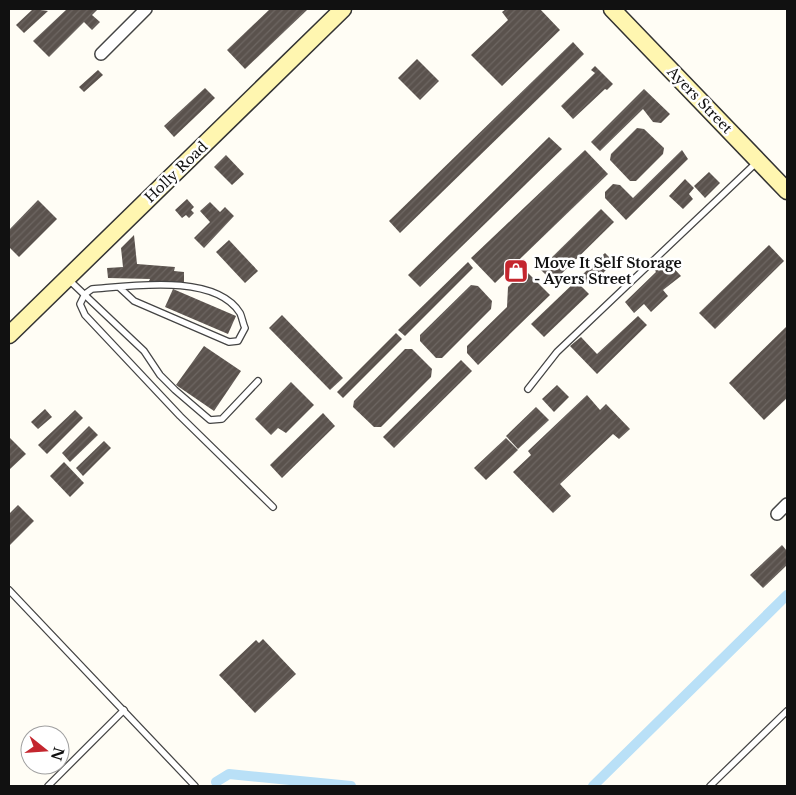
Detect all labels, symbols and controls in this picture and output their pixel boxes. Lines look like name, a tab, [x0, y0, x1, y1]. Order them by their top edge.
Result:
street label: Ayers Street	[663, 62, 737, 138]
street label: Holly Road	[141, 137, 212, 206]
place label: Move It Self Storage - Ayers Street	[534, 254, 682, 288]
shop icon: Move It Self Storage - Ayers Street	[503, 258, 529, 284]
north arrow	[20, 725, 70, 775]
text: N	[47, 745, 68, 763]

